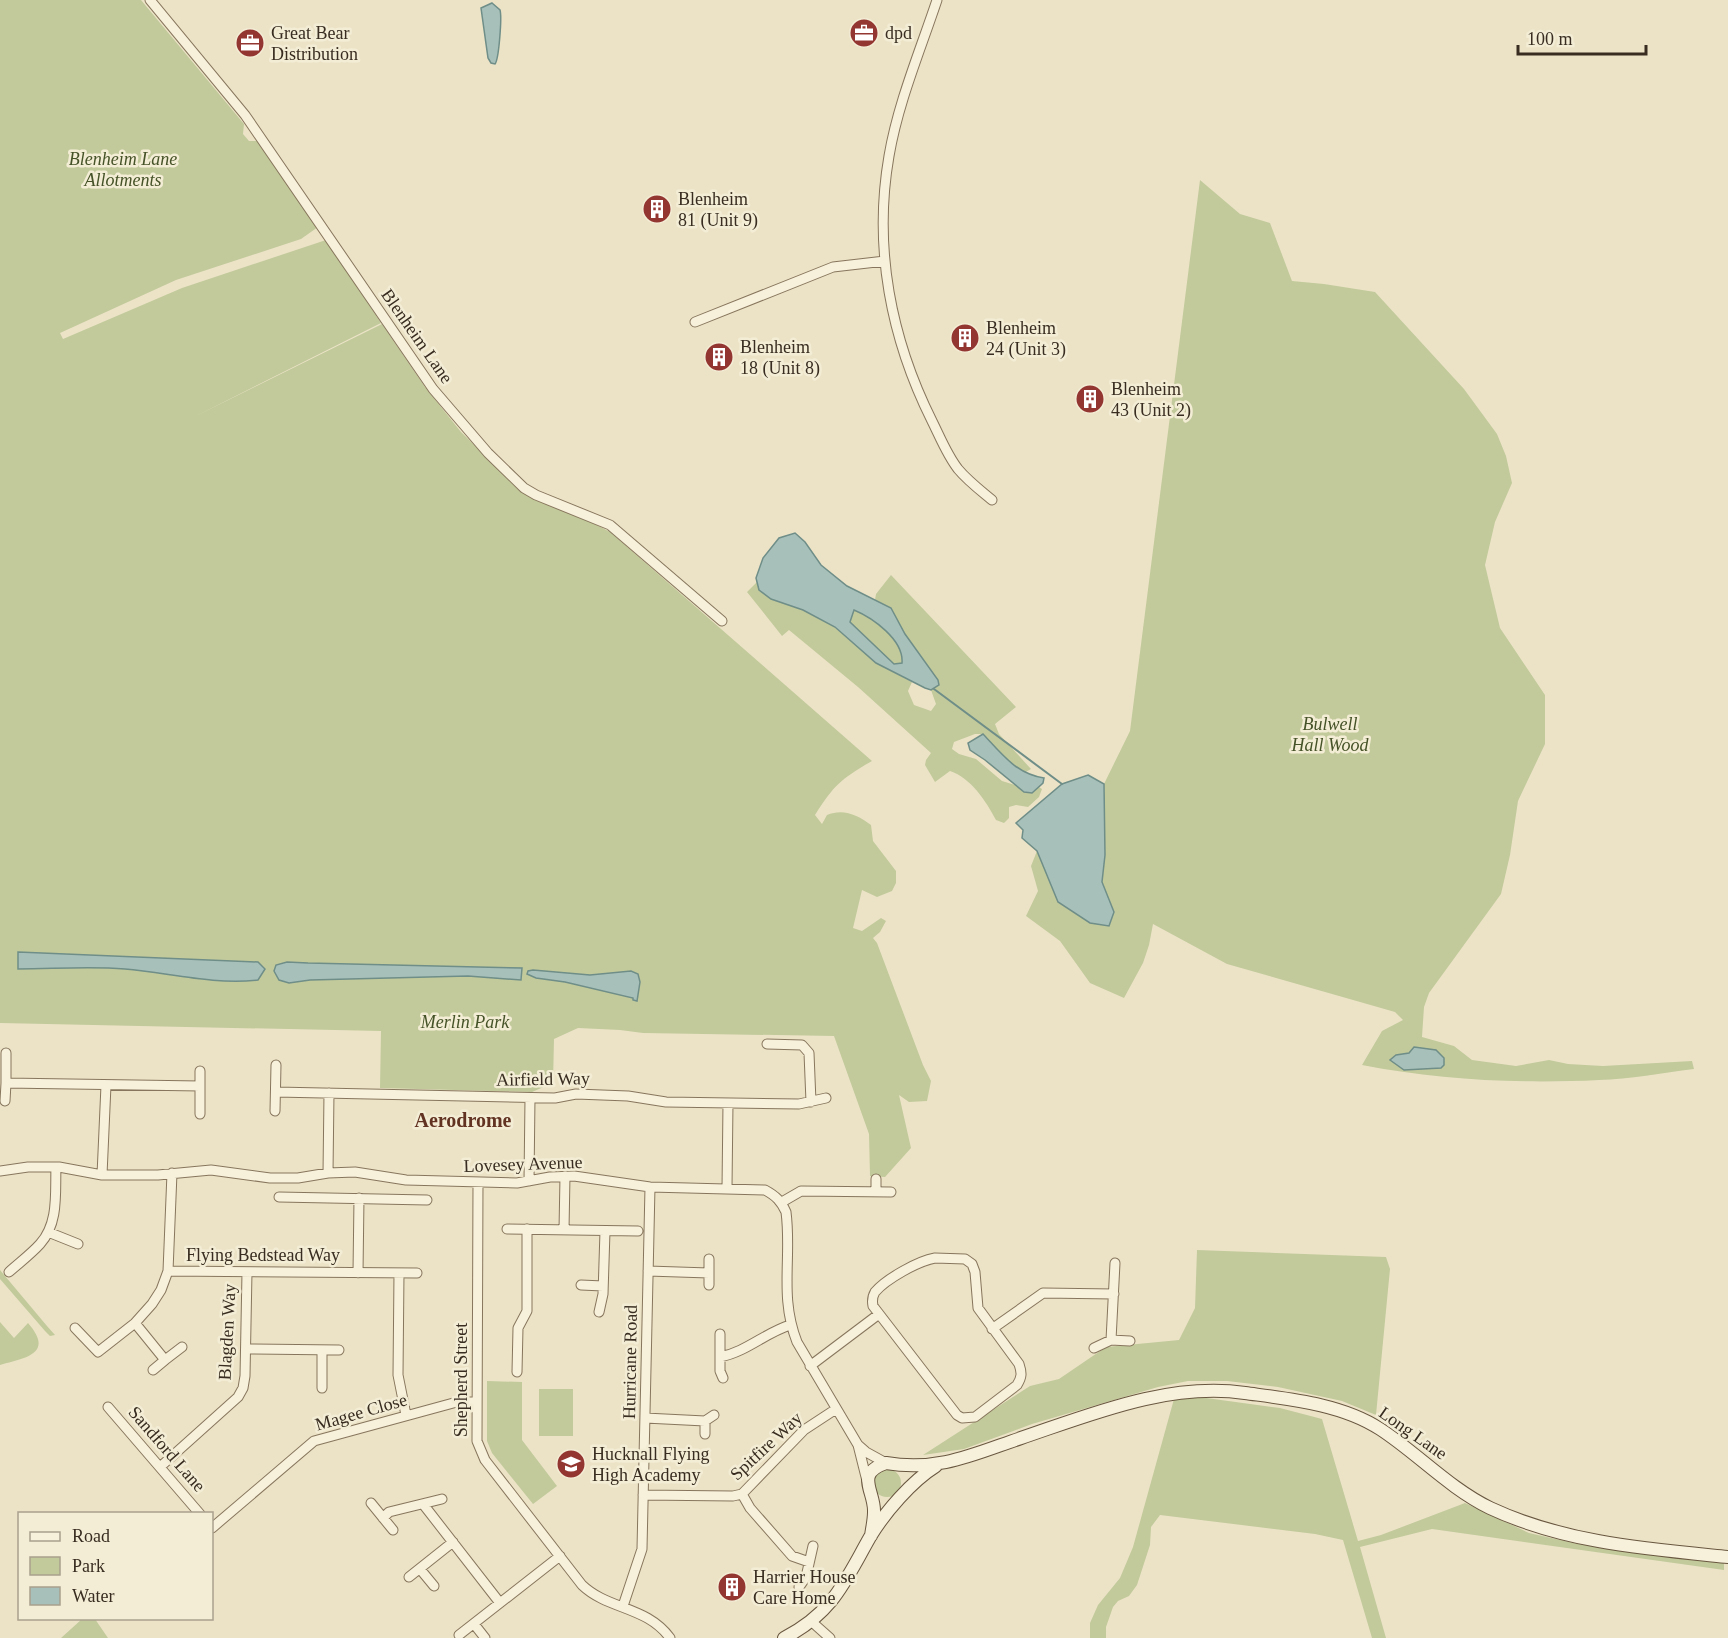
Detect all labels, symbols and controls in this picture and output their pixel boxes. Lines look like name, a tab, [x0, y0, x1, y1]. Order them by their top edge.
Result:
office icon: dpd	[848, 17, 880, 49]
scale bar	[1518, 18, 1646, 56]
place label: Great Bear Distribution	[271, 23, 358, 64]
place label: dpd	[885, 23, 912, 43]
office icon: Great Bear Distribution	[234, 27, 266, 59]
text: 100 m	[1527, 29, 1573, 49]
park label: Blenheim Lane Allotments	[69, 149, 177, 190]
place label: Blenheim 81 (Unit 9)	[678, 189, 758, 231]
building icon: Blenheim 81 (Unit 9)	[641, 193, 673, 225]
street label: Blenheim Lane	[377, 285, 457, 387]
place label: Blenheim 24 (Unit 3)	[986, 318, 1066, 360]
building icon: Blenheim 24 (Unit 3)	[949, 322, 981, 354]
place label: Blenheim 18 (Unit 8)	[740, 337, 820, 379]
building icon: Blenheim 18 (Unit 8)	[703, 341, 735, 373]
place label: Blenheim 43 (Unit 2)	[1111, 379, 1191, 421]
building icon: Blenheim 43 (Unit 2)	[1074, 383, 1106, 415]
park label: Bulwell Hall Wood	[1291, 714, 1369, 755]
park label: Merlin Park	[420, 1012, 510, 1032]
street label: Airfield Way	[496, 1068, 590, 1090]
district label: Aerodrome	[414, 1109, 512, 1131]
street label: Lovesey Avenue	[463, 1152, 583, 1176]
street label: Flying Bedstead Way	[186, 1245, 340, 1265]
street label: Blagden Way	[214, 1283, 240, 1381]
street label: Hurricane Road	[619, 1305, 641, 1419]
street label: Shepherd Street	[451, 1323, 471, 1437]
street label: Magee Close	[313, 1389, 409, 1435]
street label: Sandford Lane	[125, 1402, 209, 1496]
street label: Long Lane	[1375, 1402, 1451, 1464]
street label: Spitfire Way	[726, 1408, 806, 1484]
place label: Hucknall Flying High Academy	[592, 1444, 710, 1485]
school or university icon: Hucknall Flying High Academy	[555, 1448, 587, 1480]
legend	[18, 1512, 213, 1620]
text: Road	[72, 1526, 110, 1546]
text: Park	[72, 1556, 105, 1576]
place label: Harrier House Care Home	[753, 1567, 855, 1608]
building icon: Harrier House Care Home	[716, 1571, 748, 1603]
text: Water	[72, 1586, 115, 1606]

